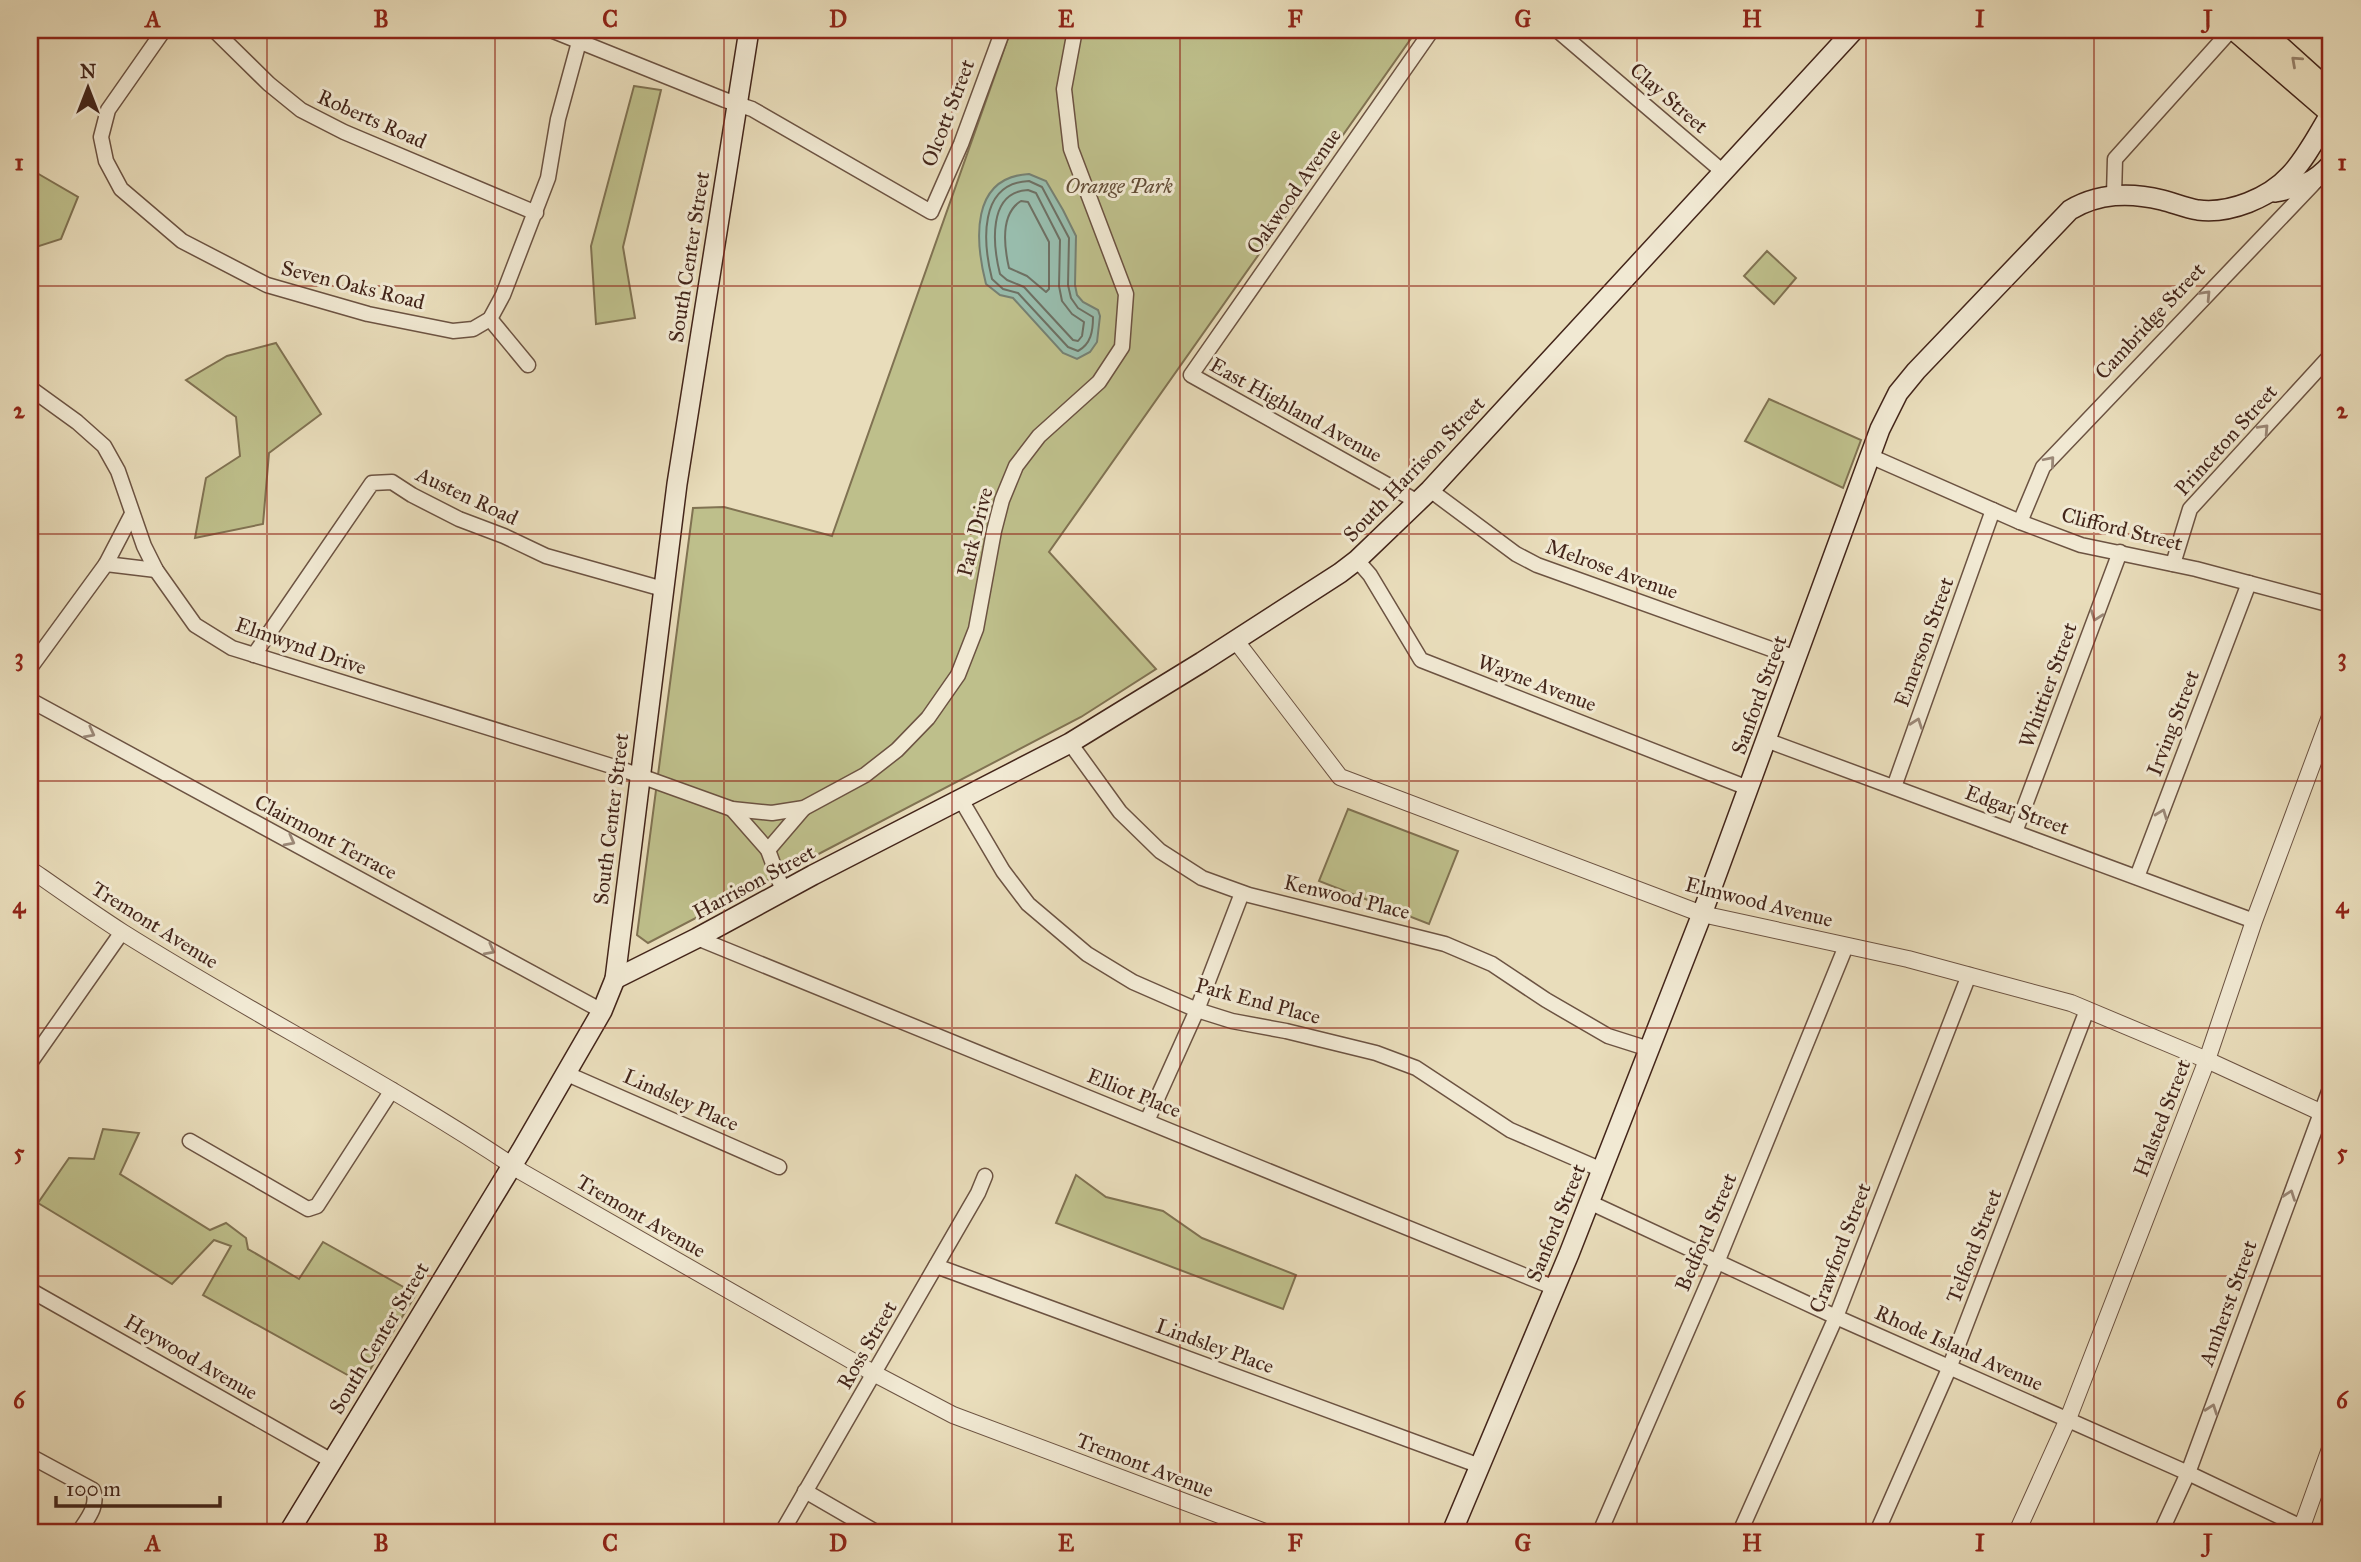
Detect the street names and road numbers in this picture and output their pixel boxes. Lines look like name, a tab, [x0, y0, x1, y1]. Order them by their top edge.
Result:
street label: Olcott Street	[916, 55, 981, 170]
street label: Clay Street	[1625, 57, 1714, 139]
street label: Roberts Road	[313, 83, 431, 155]
street label: Oakwood Avenue	[1241, 123, 1347, 259]
street label: South Center Street	[663, 169, 715, 344]
street label: Seven Oaks Road	[279, 255, 428, 315]
street label: Cambridge Street	[2089, 257, 2211, 385]
street label: East Highland Avenue	[1205, 352, 1387, 468]
street label: Princeton Street	[2169, 379, 2283, 501]
street label: South Harrison Street	[1338, 390, 1491, 547]
street label: Austen Road	[411, 461, 523, 531]
street label: Park Drive	[951, 484, 999, 579]
street label: Clifford Street	[2059, 501, 2186, 557]
street label: Melrose Avenue	[1543, 533, 1682, 605]
street label: Emerson Street	[1889, 573, 1960, 710]
street label: Elmwynd Drive	[232, 611, 370, 681]
street label: Whittier Street	[2013, 618, 2083, 751]
street label: Sanford Street	[1725, 631, 1793, 758]
street label: Wayne Avenue	[1474, 648, 1600, 718]
street label: Irving Street	[2141, 666, 2205, 779]
street label: South Center Street	[588, 731, 634, 906]
street label: Edgar Street	[1961, 779, 2073, 841]
street label: Clairmont Terrace	[250, 788, 402, 886]
street label: Harrison Street	[688, 839, 820, 925]
street label: Kenwood Place	[1281, 869, 1413, 925]
street label: Elmwood Avenue	[1682, 871, 1836, 933]
street label: Tremont Avenue	[87, 876, 224, 975]
street label: Park End Place	[1193, 972, 1323, 1030]
street label: Halsted Street	[2128, 1055, 2197, 1180]
street label: Elliot Place	[1083, 1062, 1185, 1124]
street label: Lindsley Place	[619, 1063, 743, 1137]
street label: Sanford Street	[1521, 1160, 1592, 1286]
street label: Tremont Avenue	[572, 1169, 710, 1264]
street label: Bedford Street	[1669, 1169, 1743, 1295]
street label: Crawford Street	[1803, 1179, 1877, 1317]
street label: Telford Street	[1940, 1185, 2008, 1307]
street label: Amherst Street	[2193, 1236, 2263, 1370]
street label: South Center Street	[323, 1257, 435, 1419]
street label: Ross Street	[831, 1296, 903, 1394]
street label: Rhode Island Avenue	[1871, 1299, 2047, 1397]
street label: Heywood Avenue	[120, 1308, 263, 1406]
street label: Lindsley Place	[1152, 1313, 1278, 1379]
street label: Tremont Avenue	[1073, 1427, 1218, 1503]

